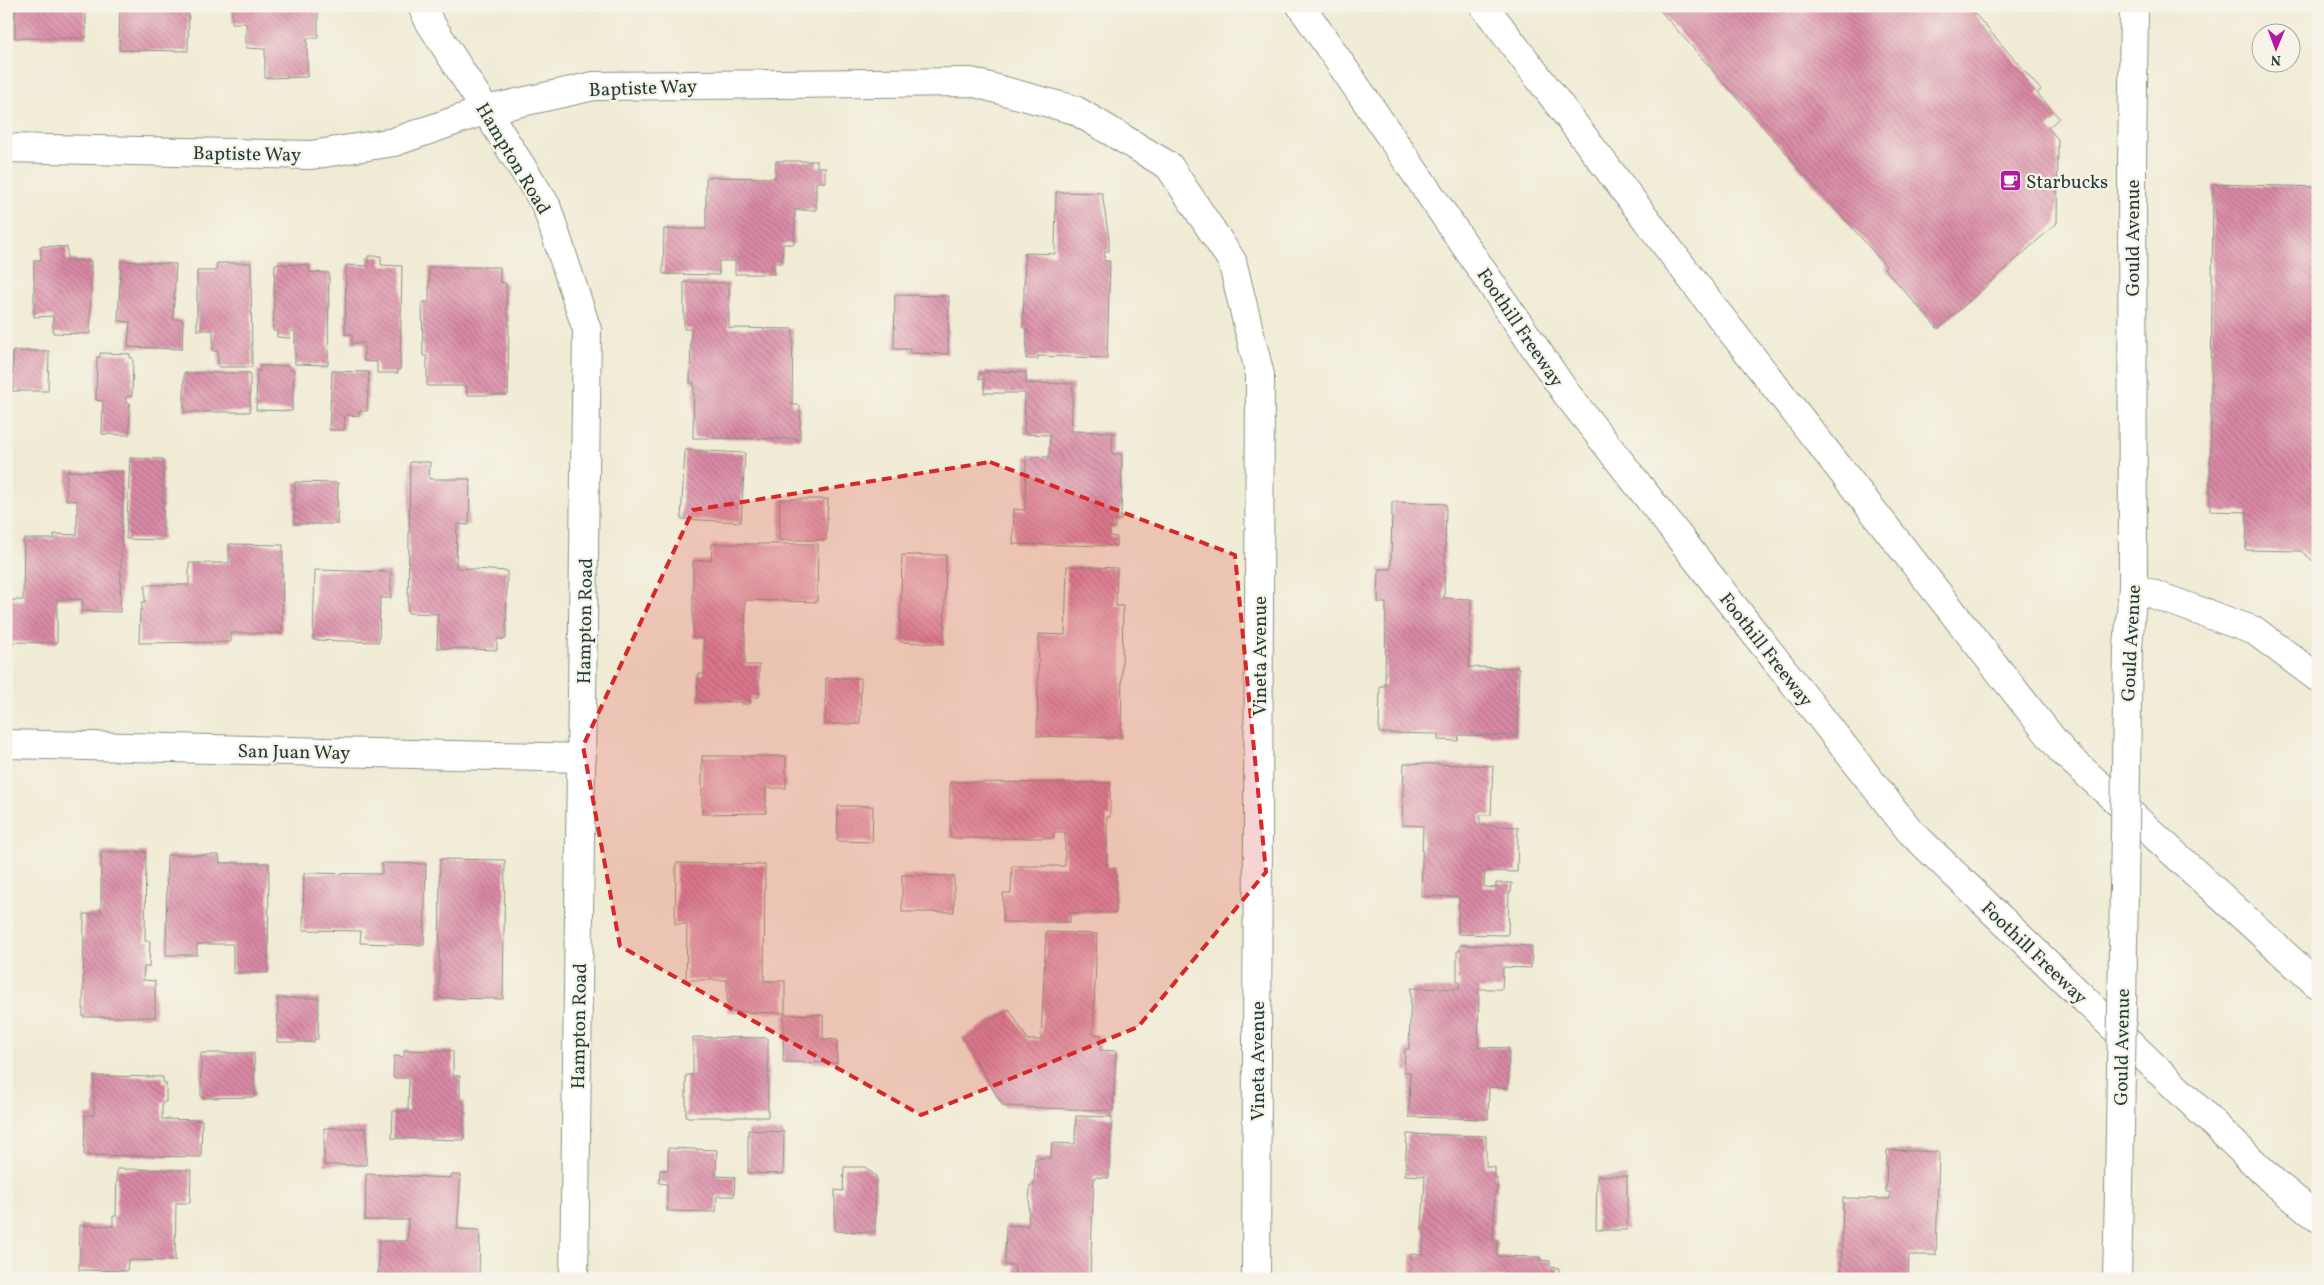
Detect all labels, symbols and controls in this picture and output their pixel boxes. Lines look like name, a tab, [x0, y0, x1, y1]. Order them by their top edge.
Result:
north arrow	[2252, 22, 2302, 72]
text: N	[2271, 50, 2281, 69]
street label: Baptiste Way	[588, 74, 698, 104]
street label: Hampton Road	[469, 98, 556, 220]
street label: Baptiste Way	[193, 141, 301, 169]
cafe icon: Starbucks	[1998, 169, 2022, 193]
place label: Starbucks	[2026, 170, 2108, 196]
street label: Gould Avenue	[2121, 179, 2147, 297]
street label: Foothill Freeway	[1470, 263, 1569, 393]
street label: Hampton Road	[572, 558, 600, 684]
street label: Gould Avenue	[2116, 584, 2148, 702]
street label: Foothill Freeway	[1713, 588, 1818, 713]
street label: Vineta Avenue	[1248, 596, 1274, 716]
street label: San Juan Way	[237, 739, 351, 767]
street label: Foothill Freeway	[1975, 896, 2092, 1011]
street label: Hampton Road	[566, 963, 594, 1089]
street label: Gould Avenue	[2109, 988, 2137, 1106]
street label: Vineta Avenue	[1246, 1001, 1272, 1121]

